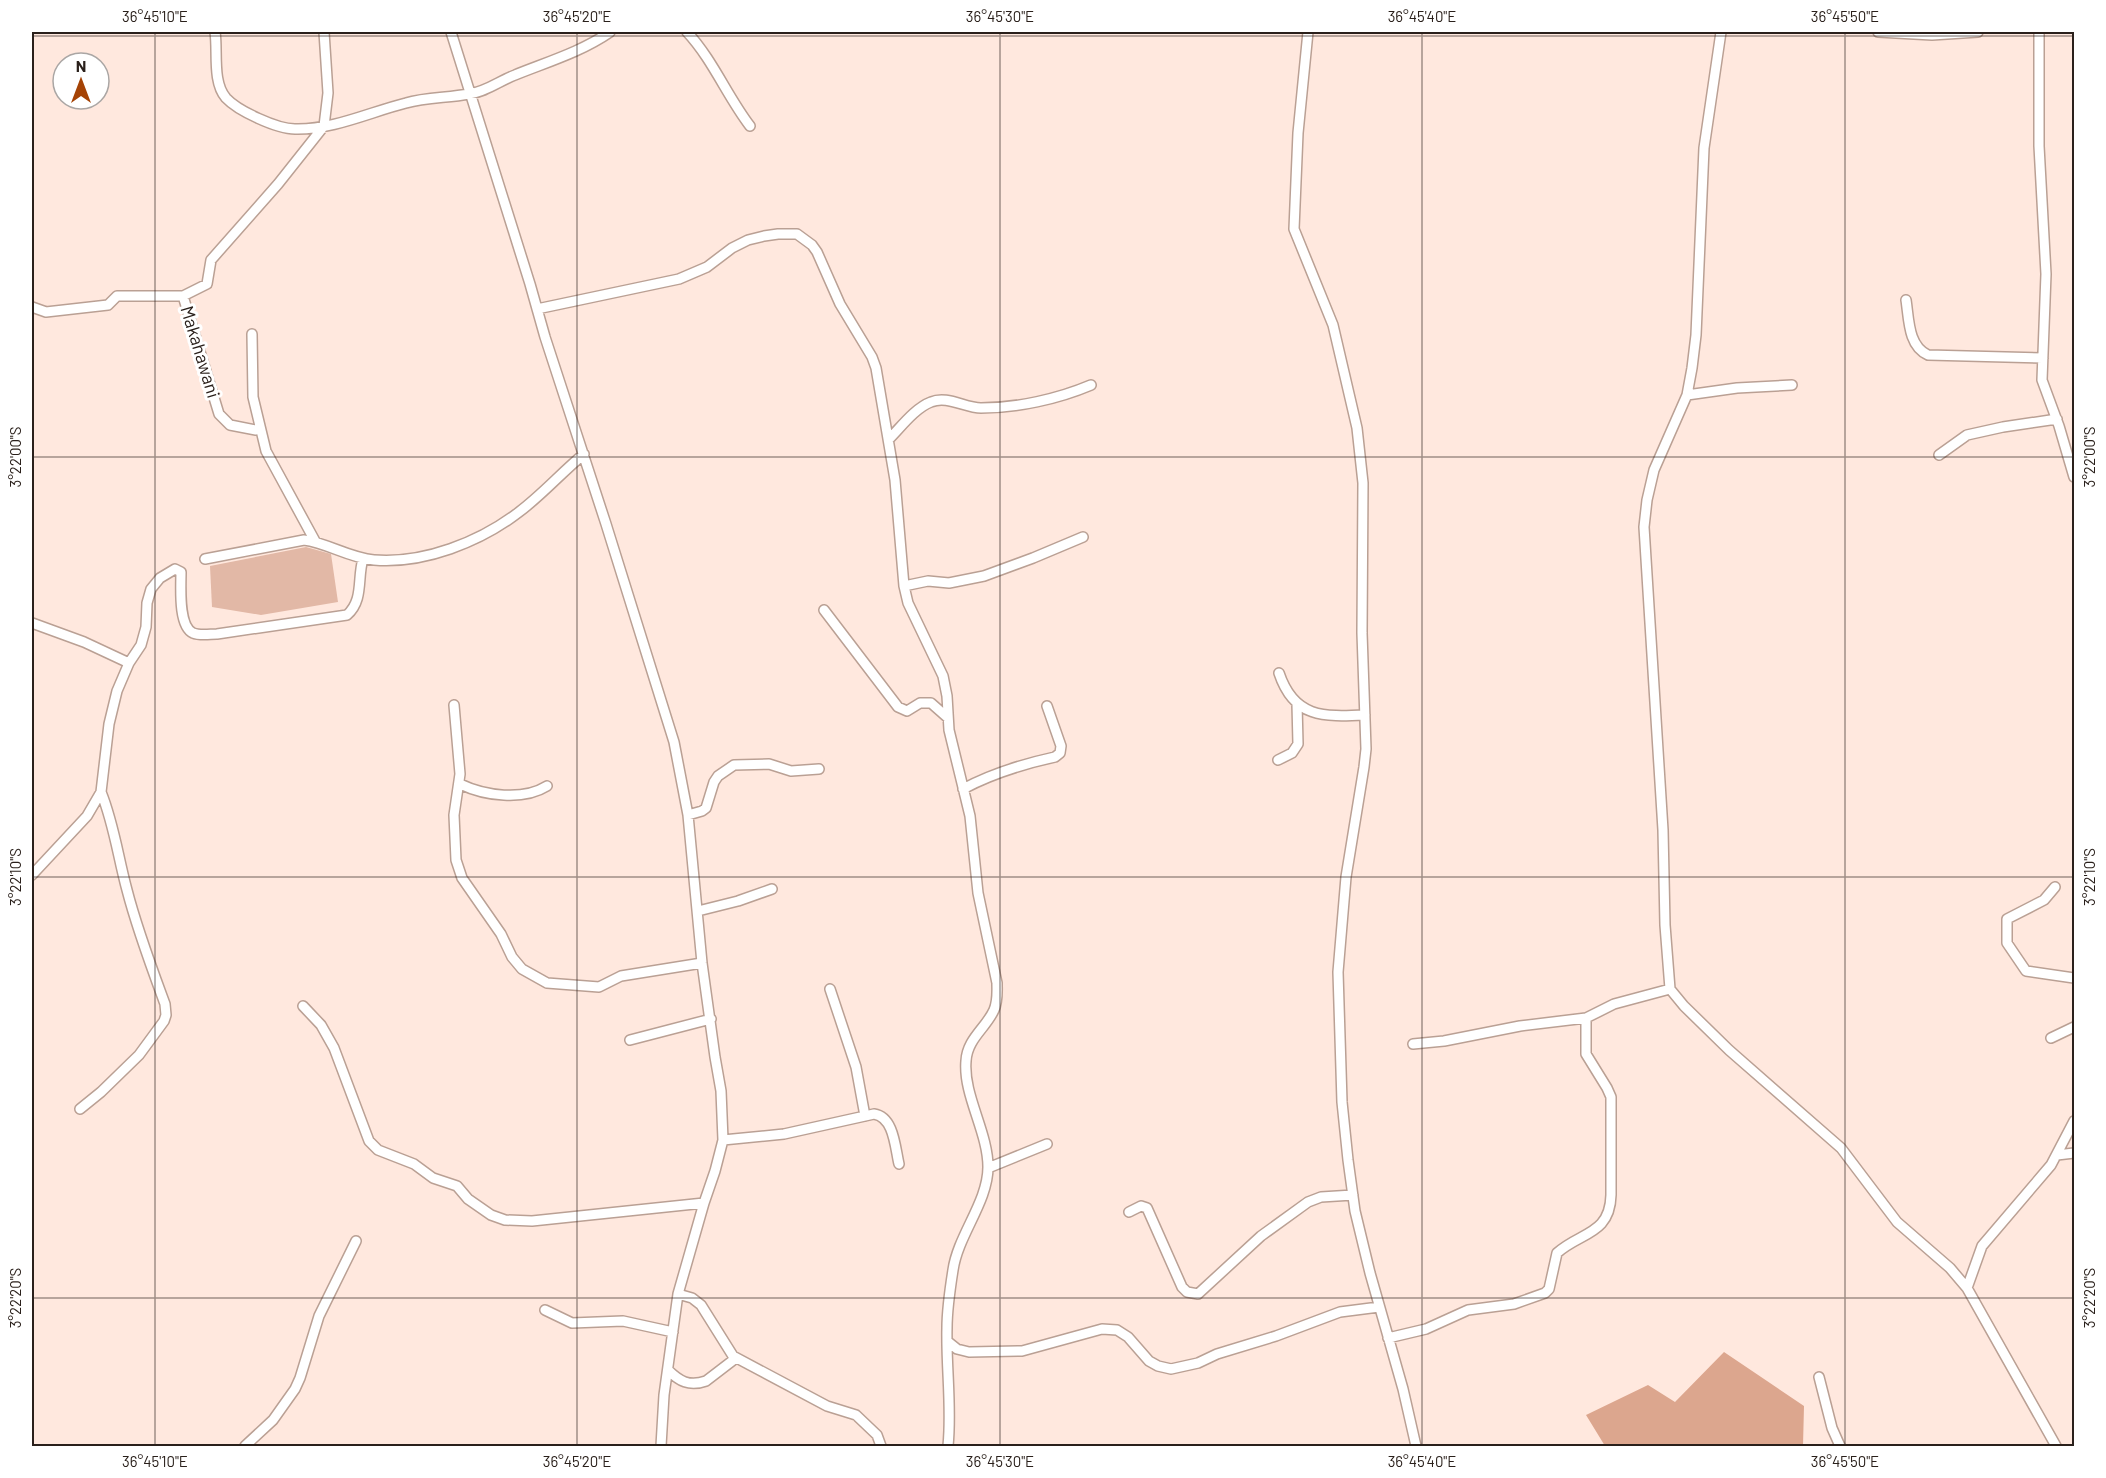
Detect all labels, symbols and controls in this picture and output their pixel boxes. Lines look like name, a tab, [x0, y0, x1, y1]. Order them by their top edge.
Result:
text: 36°45'10"E	[122, 7, 188, 25]
text: 36°45'20"E	[543, 7, 611, 25]
text: 36°45'30"E	[966, 7, 1034, 25]
text: 36°45'40"E	[1388, 7, 1456, 25]
text: 36°45'50"E	[1811, 7, 1879, 25]
north arrow	[51, 51, 111, 111]
text: N	[76, 56, 86, 75]
street label: Makahawani	[177, 303, 225, 400]
text: 3°22'00"S	[6, 426, 24, 488]
text: 3°22'00"S	[2080, 426, 2098, 488]
text: 3°22'10"S	[6, 848, 24, 906]
text: 3°22'10"S	[2080, 848, 2098, 906]
text: 3°22'20"S	[6, 1268, 24, 1328]
text: 3°22'20"S	[2080, 1268, 2098, 1328]
text: 36°45'10"E	[122, 1452, 188, 1470]
text: 36°45'20"E	[543, 1452, 611, 1470]
text: 36°45'30"E	[966, 1452, 1034, 1470]
text: 36°45'40"E	[1388, 1452, 1456, 1470]
text: 36°45'50"E	[1811, 1452, 1879, 1470]

